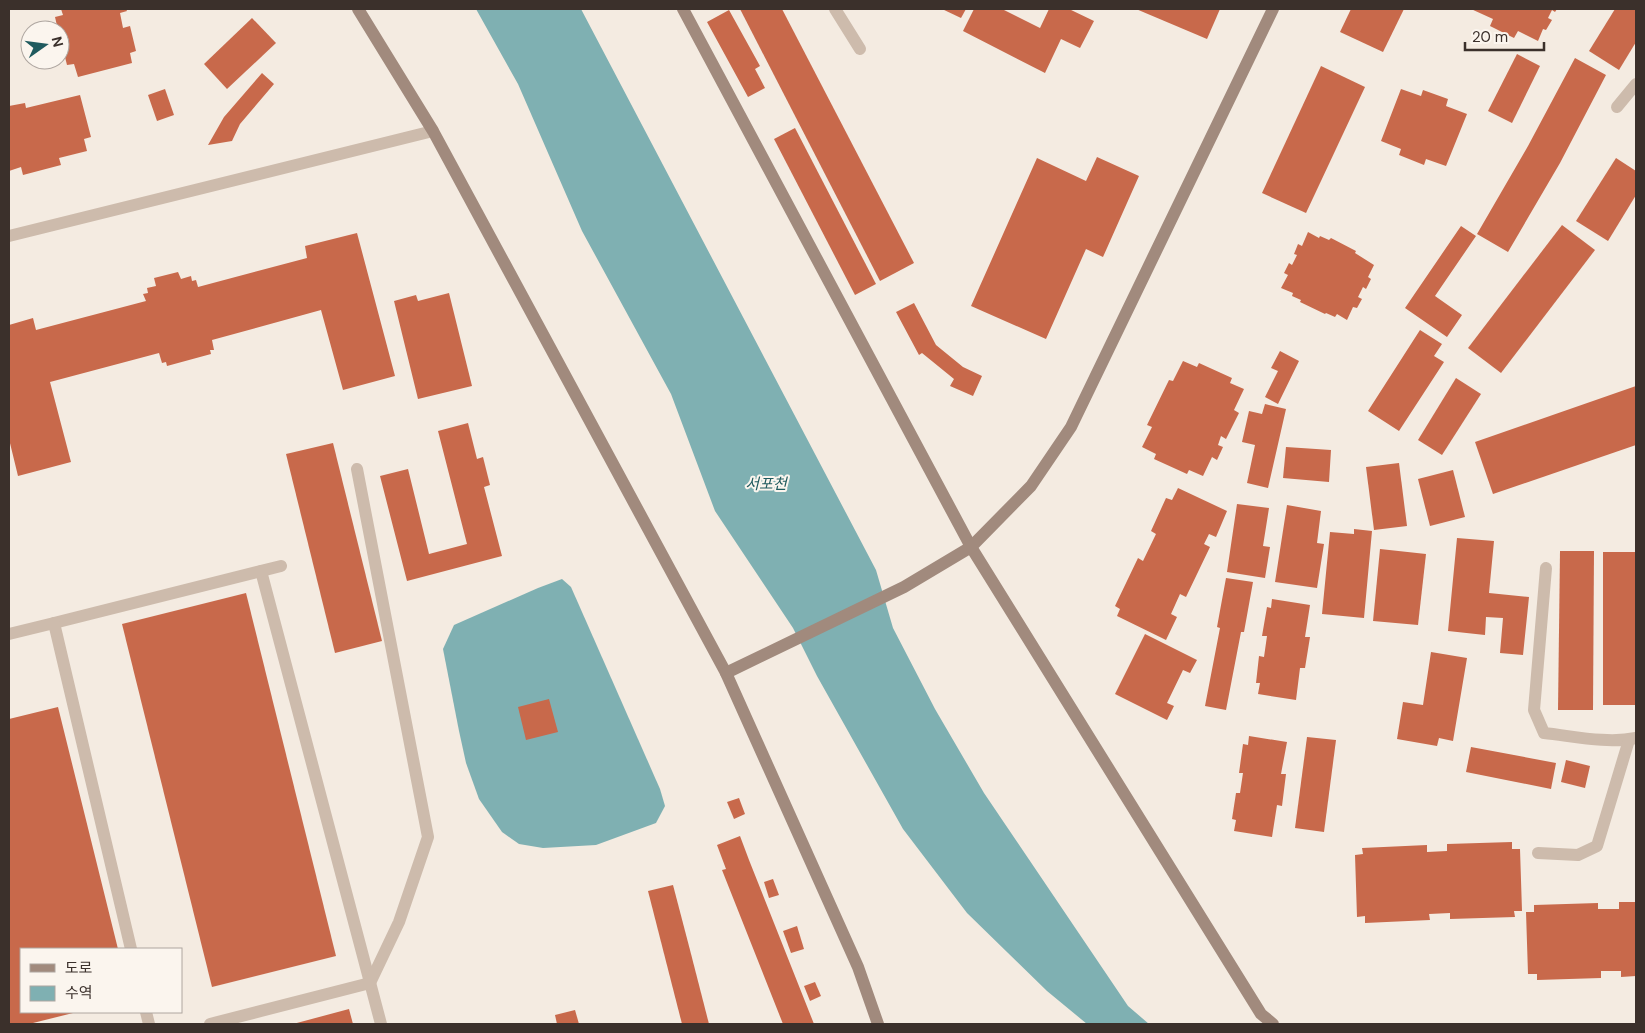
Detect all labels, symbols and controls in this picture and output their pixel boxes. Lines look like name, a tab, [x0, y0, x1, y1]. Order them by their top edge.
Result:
north arrow	[20, 20, 70, 70]
scale bar	[1465, 20, 1544, 52]
text: 20 m	[1472, 27, 1508, 47]
text: N	[48, 35, 68, 49]
water label: 서포천	[745, 474, 789, 494]
legend	[20, 948, 182, 1013]
text: 도로	[65, 958, 93, 978]
text: 수역	[65, 983, 93, 1003]

